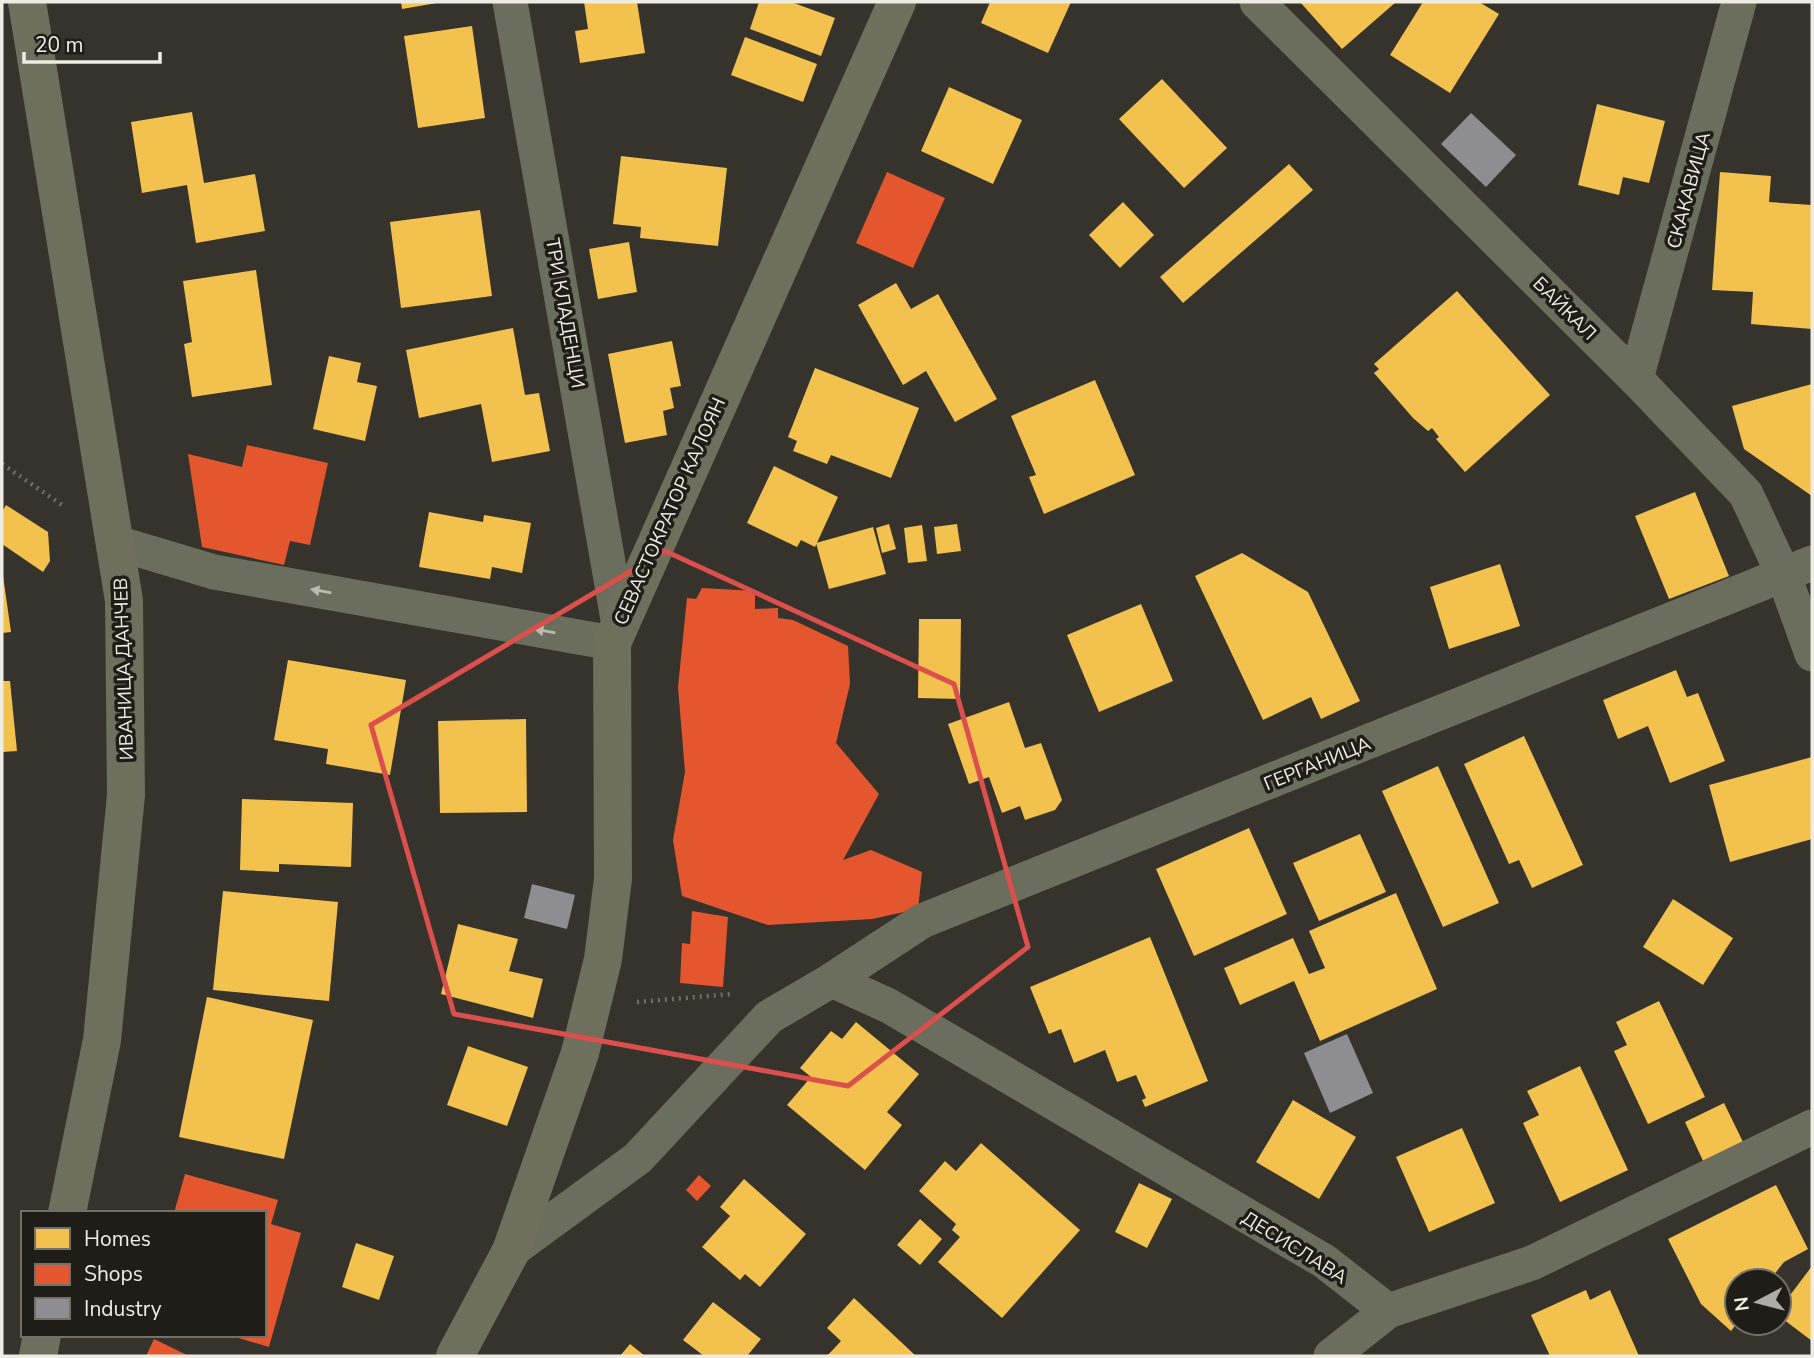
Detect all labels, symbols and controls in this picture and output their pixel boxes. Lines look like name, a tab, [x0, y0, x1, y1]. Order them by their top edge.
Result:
scale bar	[24, 21, 161, 65]
text: 20 m	[35, 31, 84, 59]
street label: СКАКАВИЦА	[1661, 129, 1717, 252]
street label: ТРИ КЛАДЕНЦИ	[539, 236, 591, 390]
street label: БАЙКАЛ	[1527, 271, 1602, 346]
street label: СЕВАСТОКРАТОР КАЛОЯН	[608, 394, 732, 629]
street label: ИВАНИЦА ДАНЧЕВ	[108, 577, 140, 761]
one-way arrow	[310, 585, 332, 596]
one-way arrow	[534, 625, 556, 636]
street label: ГЕРГАНИЦА	[1260, 731, 1375, 797]
street label: ДЕСИСЛАВА	[1237, 1205, 1352, 1291]
legend	[21, 1211, 266, 1337]
text: Homes	[84, 1225, 151, 1253]
text: Shops	[84, 1260, 143, 1288]
north arrow	[1723, 1267, 1793, 1337]
text: Industry	[84, 1295, 162, 1323]
text: N	[1728, 1295, 1756, 1313]

